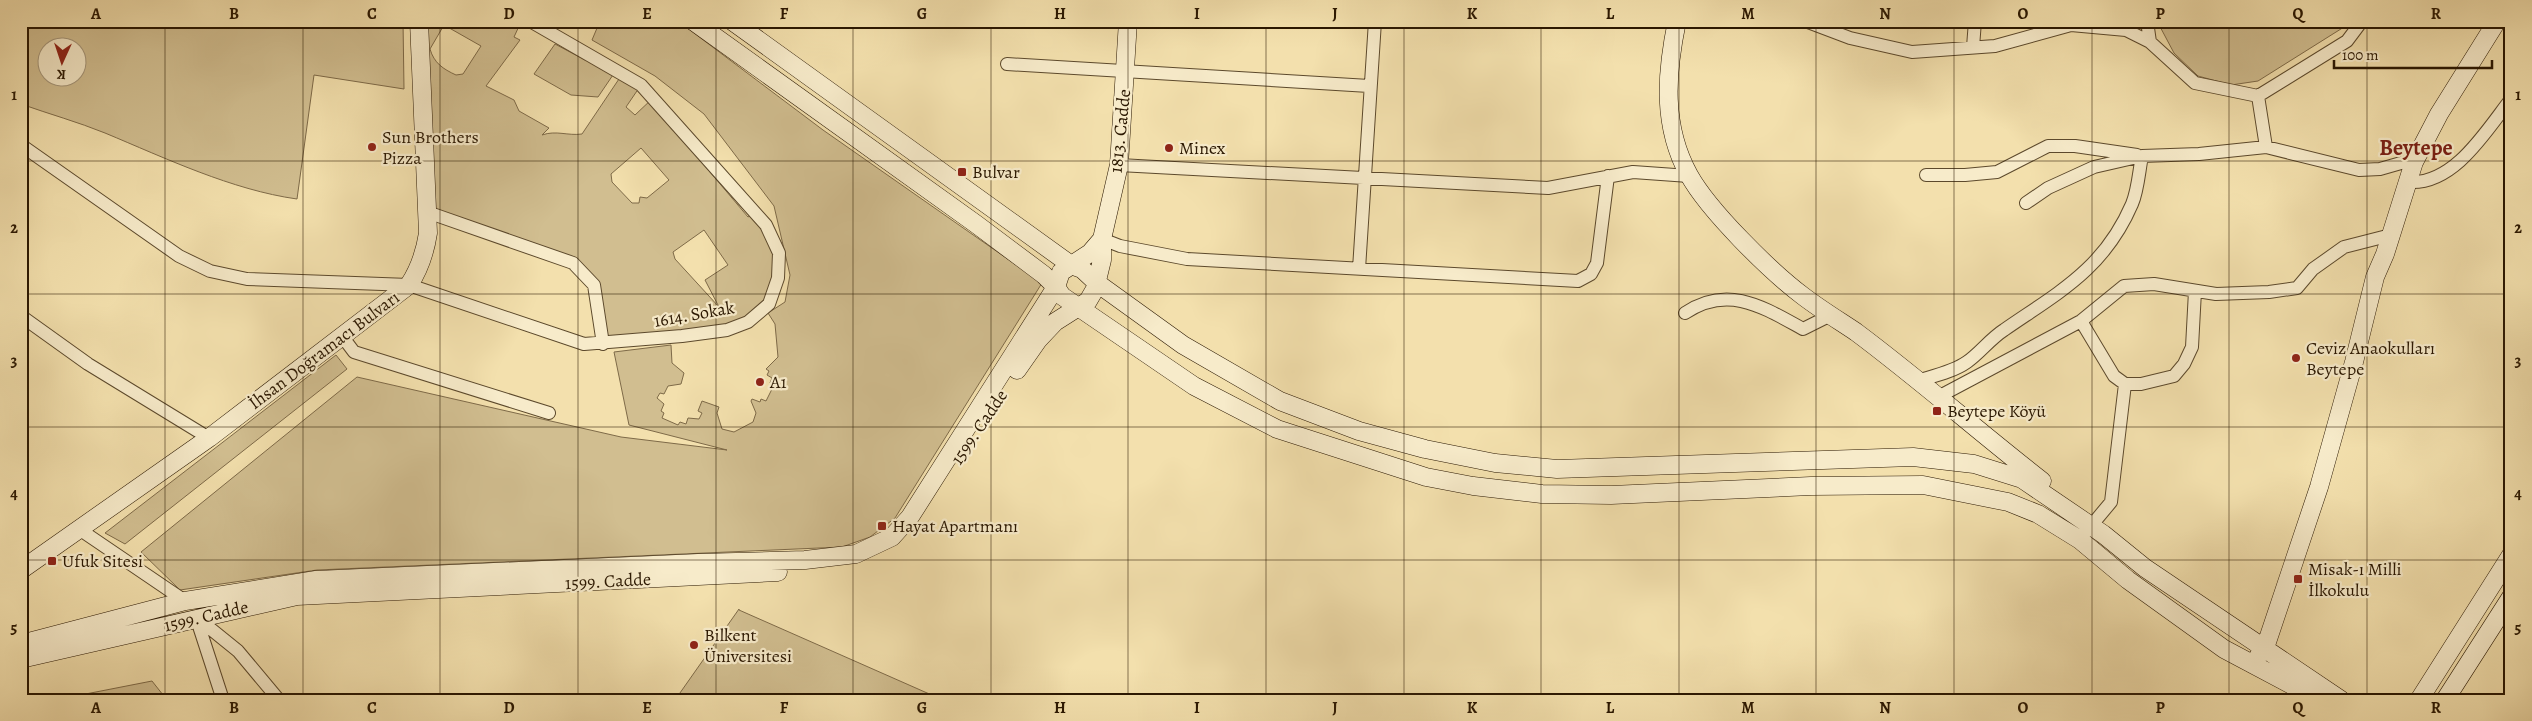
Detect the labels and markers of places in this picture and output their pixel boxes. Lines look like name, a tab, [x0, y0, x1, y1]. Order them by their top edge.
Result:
place label: Sun Brothers Pizza	[382, 125, 479, 170]
place label: Minex	[1179, 136, 1226, 160]
marker: Sun Brothers Pizza	[366, 141, 378, 153]
marker: Minex	[1163, 142, 1175, 154]
place label: Bulvar	[972, 160, 1020, 184]
marker: Bulvar	[956, 166, 968, 178]
place label: Ceviz Anaokulları Beytepe	[2306, 336, 2435, 381]
marker: Ceviz Anaokulları Beytepe	[2290, 352, 2302, 364]
place label: A1	[769, 370, 787, 394]
marker: A1	[754, 376, 766, 388]
place label: Beytepe Köyü	[1947, 399, 2046, 423]
marker: Beytepe Köyü	[1931, 405, 1943, 417]
place label: Hayat Apartmanı	[892, 514, 1018, 538]
marker: Hayat Apartmanı	[876, 520, 888, 532]
place label: Ufuk Sitesi	[62, 549, 143, 573]
marker: Ufuk Sitesi	[46, 555, 58, 567]
place label: Misak-ı Milli İlkokulu	[2308, 557, 2402, 602]
marker: Misak-ı Milli İlkokulu	[2292, 573, 2304, 585]
place label: Bilkent Üniversitesi	[704, 623, 792, 668]
marker: Bilkent Üniversitesi	[688, 639, 700, 651]

